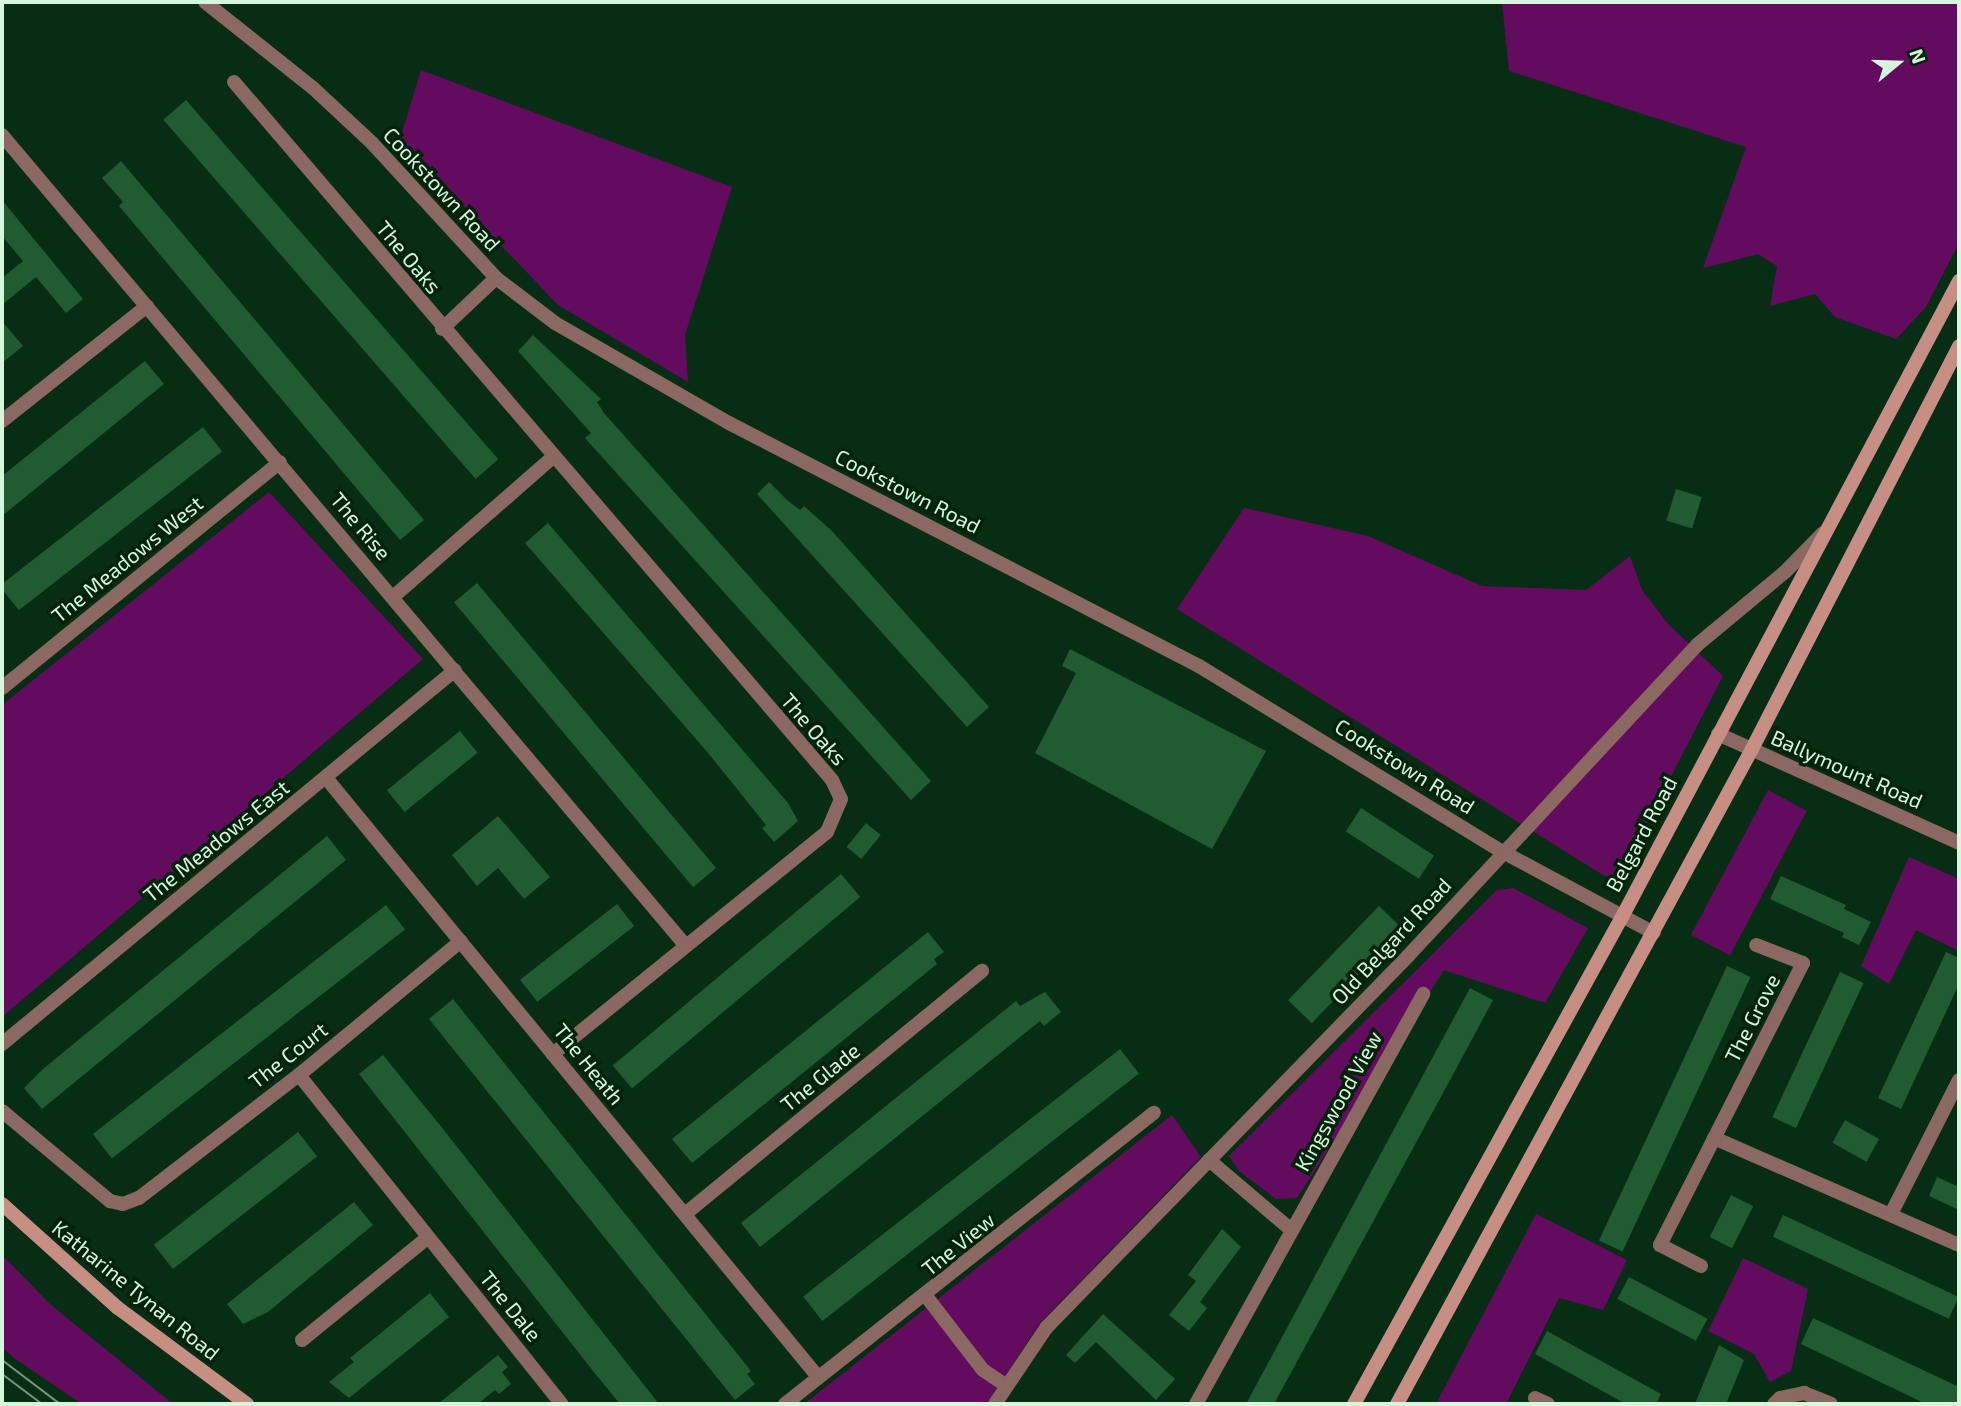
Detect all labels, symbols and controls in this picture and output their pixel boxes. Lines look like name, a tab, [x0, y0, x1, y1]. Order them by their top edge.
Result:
north arrow	[1863, 28, 1933, 98]
text: N	[1905, 46, 1931, 66]
street label: Cookstown Road	[378, 122, 506, 256]
street label: The Oaks	[371, 215, 447, 299]
street label: Cookstown Road	[831, 444, 985, 538]
street label: The Rise	[325, 487, 397, 565]
street label: The Meadows West	[46, 490, 208, 628]
street label: The Oaks	[776, 688, 852, 770]
street label: Cookstown Road	[1331, 713, 1479, 819]
street label: Ballymount Road	[1767, 724, 1927, 814]
street label: Belgard Road	[1600, 772, 1682, 896]
street label: The Meadows East	[138, 775, 294, 907]
street label: Old Belgard Road	[1326, 872, 1456, 1010]
street label: The Grove	[1719, 970, 1785, 1066]
street label: The Court	[244, 1017, 332, 1093]
street label: The Heath	[549, 1018, 629, 1110]
street label: Kingswood View	[1289, 1026, 1387, 1176]
street label: The Glade	[775, 1037, 865, 1117]
street label: The View	[916, 1207, 1000, 1281]
street label: Katharine Tynan Road	[47, 1215, 225, 1365]
street label: The Dale	[475, 1266, 547, 1346]

